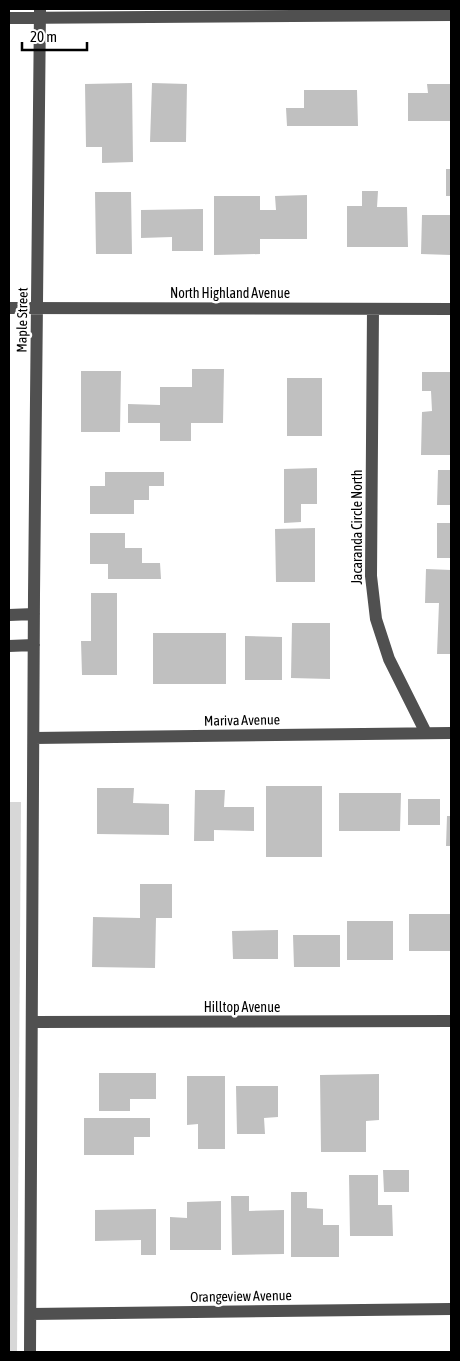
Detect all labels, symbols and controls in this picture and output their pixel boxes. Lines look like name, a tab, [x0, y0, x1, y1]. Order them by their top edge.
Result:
scale bar	[22, 20, 88, 52]
text: 20 m	[30, 28, 57, 45]
street label: North Highland Avenue	[170, 285, 290, 301]
street label: Maple Street	[13, 287, 31, 353]
street label: Jacaranda Circle North	[349, 469, 365, 585]
street label: Mariva Avenue	[204, 711, 280, 729]
street label: Hilltop Avenue	[204, 999, 280, 1015]
street label: Orangeview Avenue	[190, 1287, 292, 1305]

